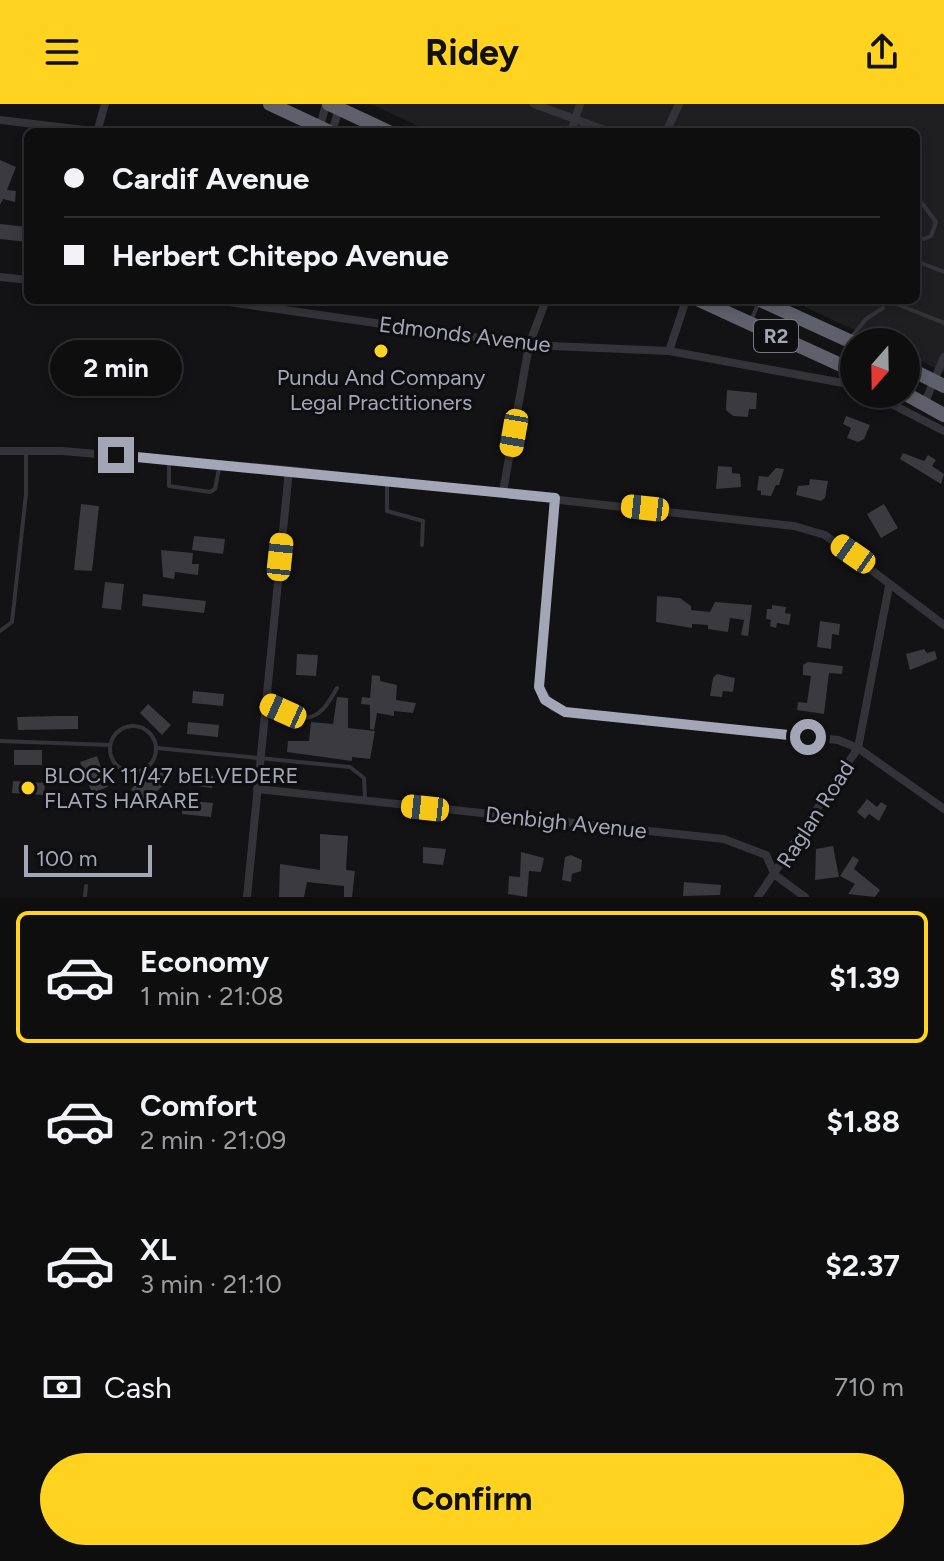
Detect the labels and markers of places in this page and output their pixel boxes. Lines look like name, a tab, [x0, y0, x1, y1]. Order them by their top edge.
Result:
marker: Pundu And Company Legal Practitioners	[372, 342, 390, 360]
place label: Pundu And Company Legal Practitioners	[277, 364, 486, 416]
place label: BLOCK 11/47 bELVEDERE FLATS HARARE	[44, 762, 299, 814]
marker: BLOCK 11/47 bELVEDERE FLATS HARARE	[19, 779, 37, 797]

